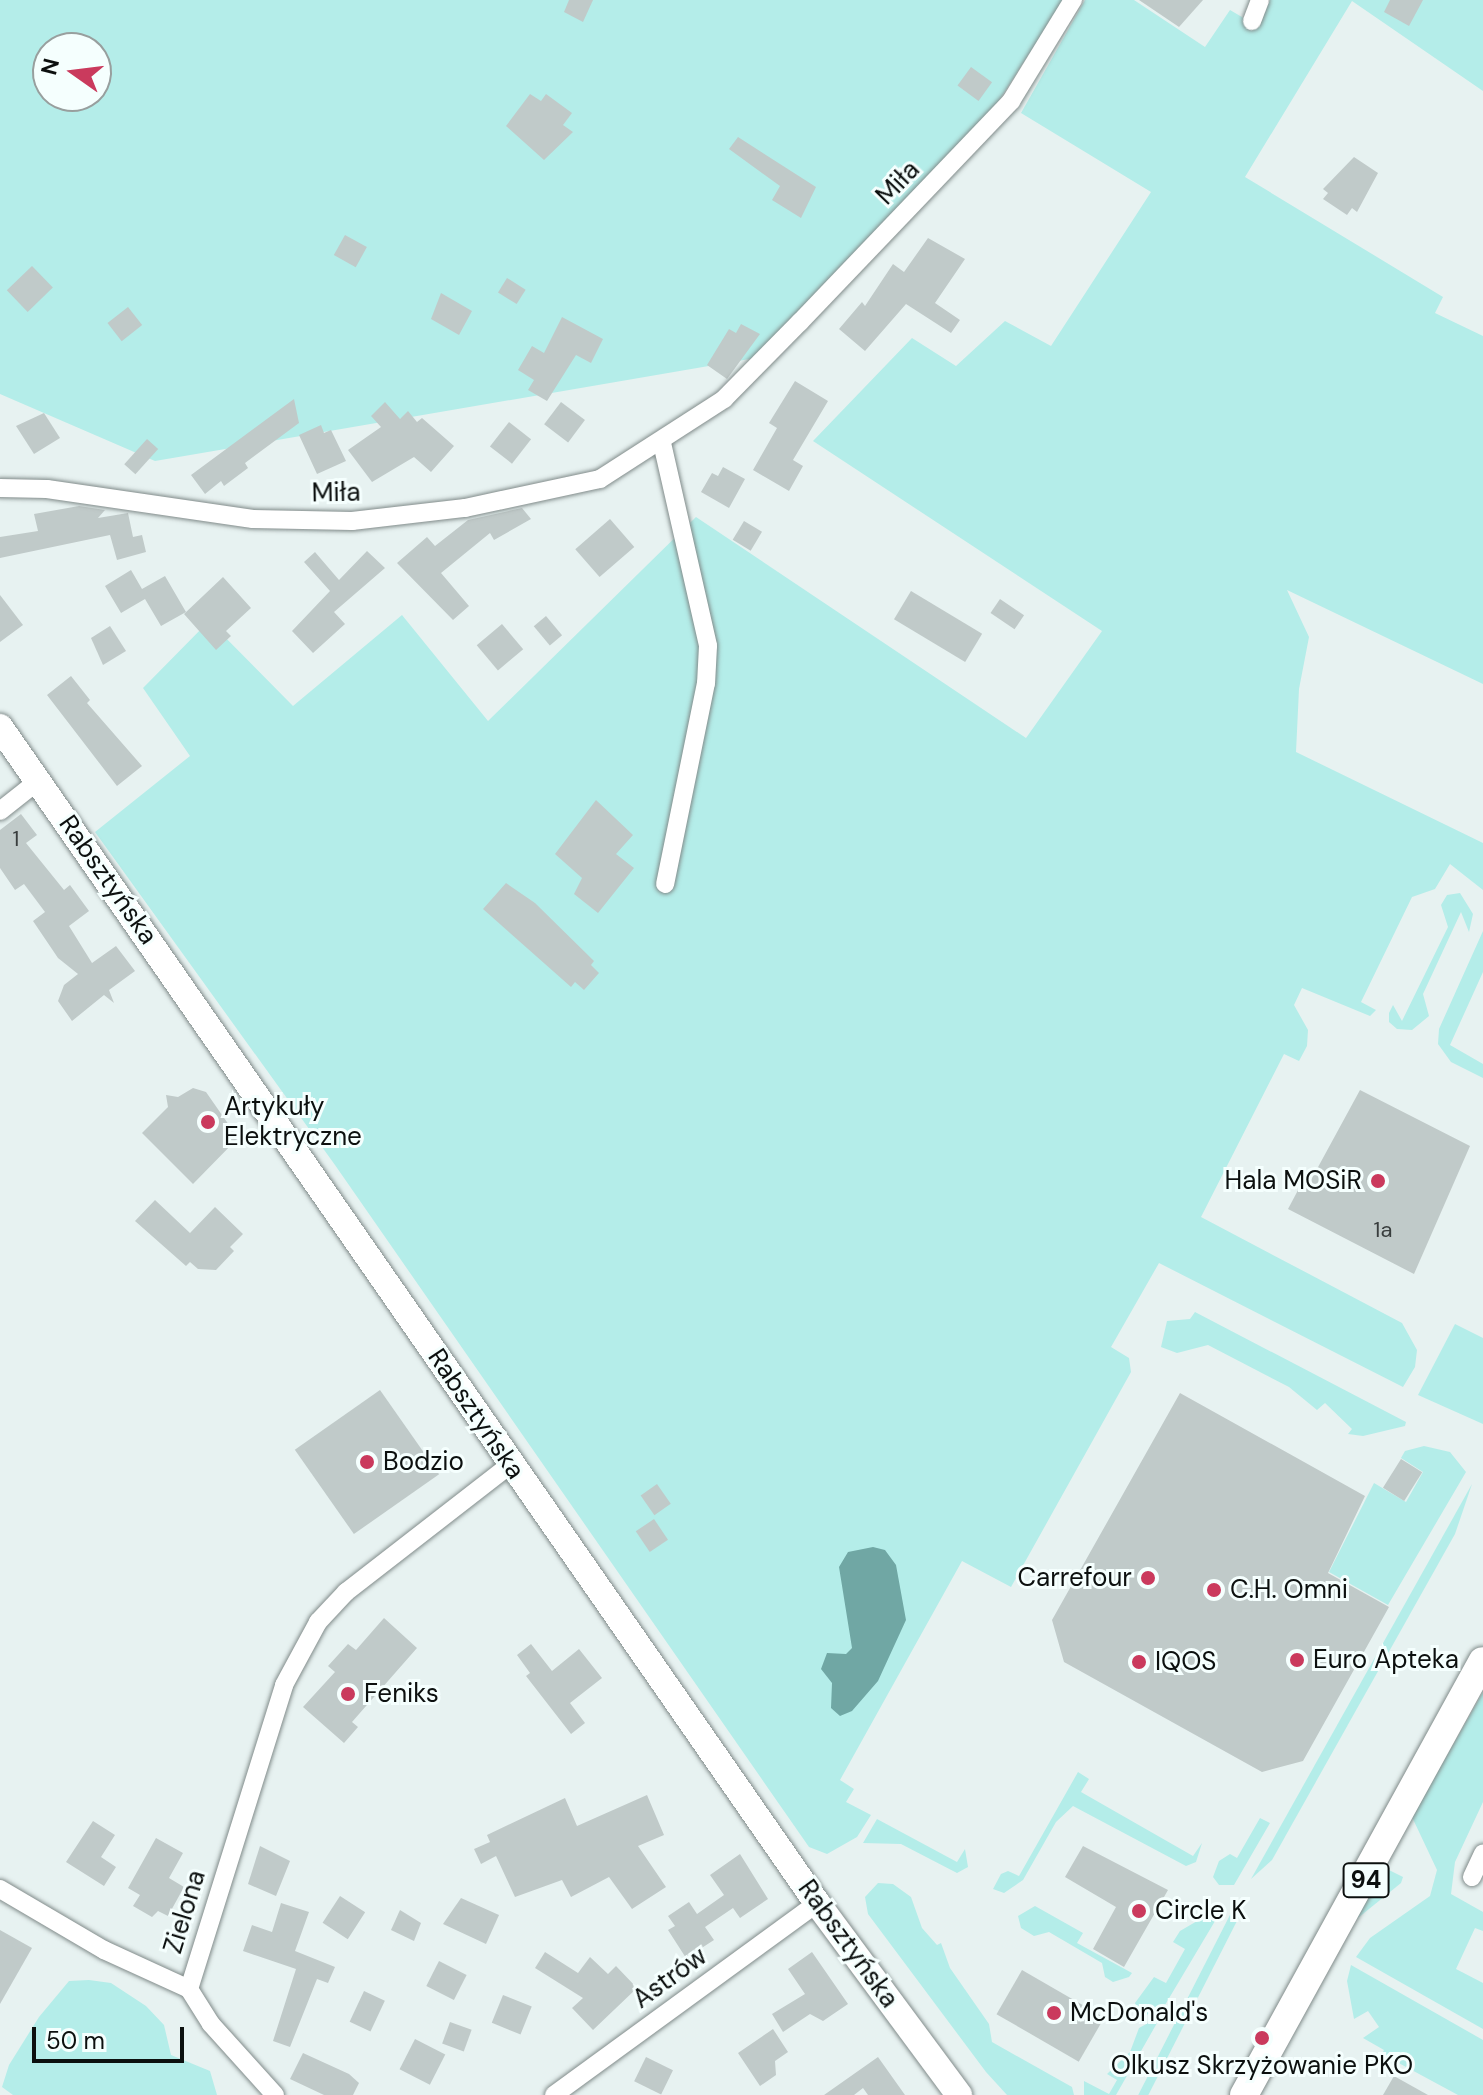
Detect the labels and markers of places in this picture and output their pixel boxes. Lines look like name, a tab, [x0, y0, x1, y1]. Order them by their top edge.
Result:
place label: Artykuły Elektryczne	[224, 1091, 362, 1152]
marker: Artykuły Elektryczne	[199, 1113, 217, 1131]
place label: Hala MOSiR	[1225, 1165, 1362, 1197]
marker: Hala MOSiR	[1369, 1172, 1387, 1190]
place label: Bodzio	[383, 1446, 464, 1478]
marker: Bodzio	[358, 1453, 376, 1471]
place label: Carrefour	[1017, 1562, 1132, 1594]
marker: Carrefour	[1139, 1569, 1157, 1587]
place label: C.H. Omni	[1230, 1574, 1348, 1606]
marker: C.H. Omni	[1205, 1581, 1223, 1599]
place label: Euro Apteka	[1313, 1644, 1459, 1676]
place label: IQOS	[1155, 1646, 1216, 1678]
marker: Euro Apteka	[1288, 1651, 1306, 1669]
marker: IQOS	[1130, 1653, 1148, 1671]
place label: Feniks	[364, 1678, 439, 1710]
marker: Feniks	[339, 1685, 357, 1703]
place label: Circle K	[1155, 1895, 1247, 1927]
marker: Circle K	[1130, 1902, 1148, 1920]
place label: McDonald's	[1070, 1997, 1208, 2029]
marker: McDonald's	[1045, 2004, 1063, 2022]
marker: Olkusz Skrzyżowanie PKO	[1253, 2029, 1271, 2047]
place label: Olkusz Skrzyżowanie PKO	[1111, 2050, 1413, 2082]

